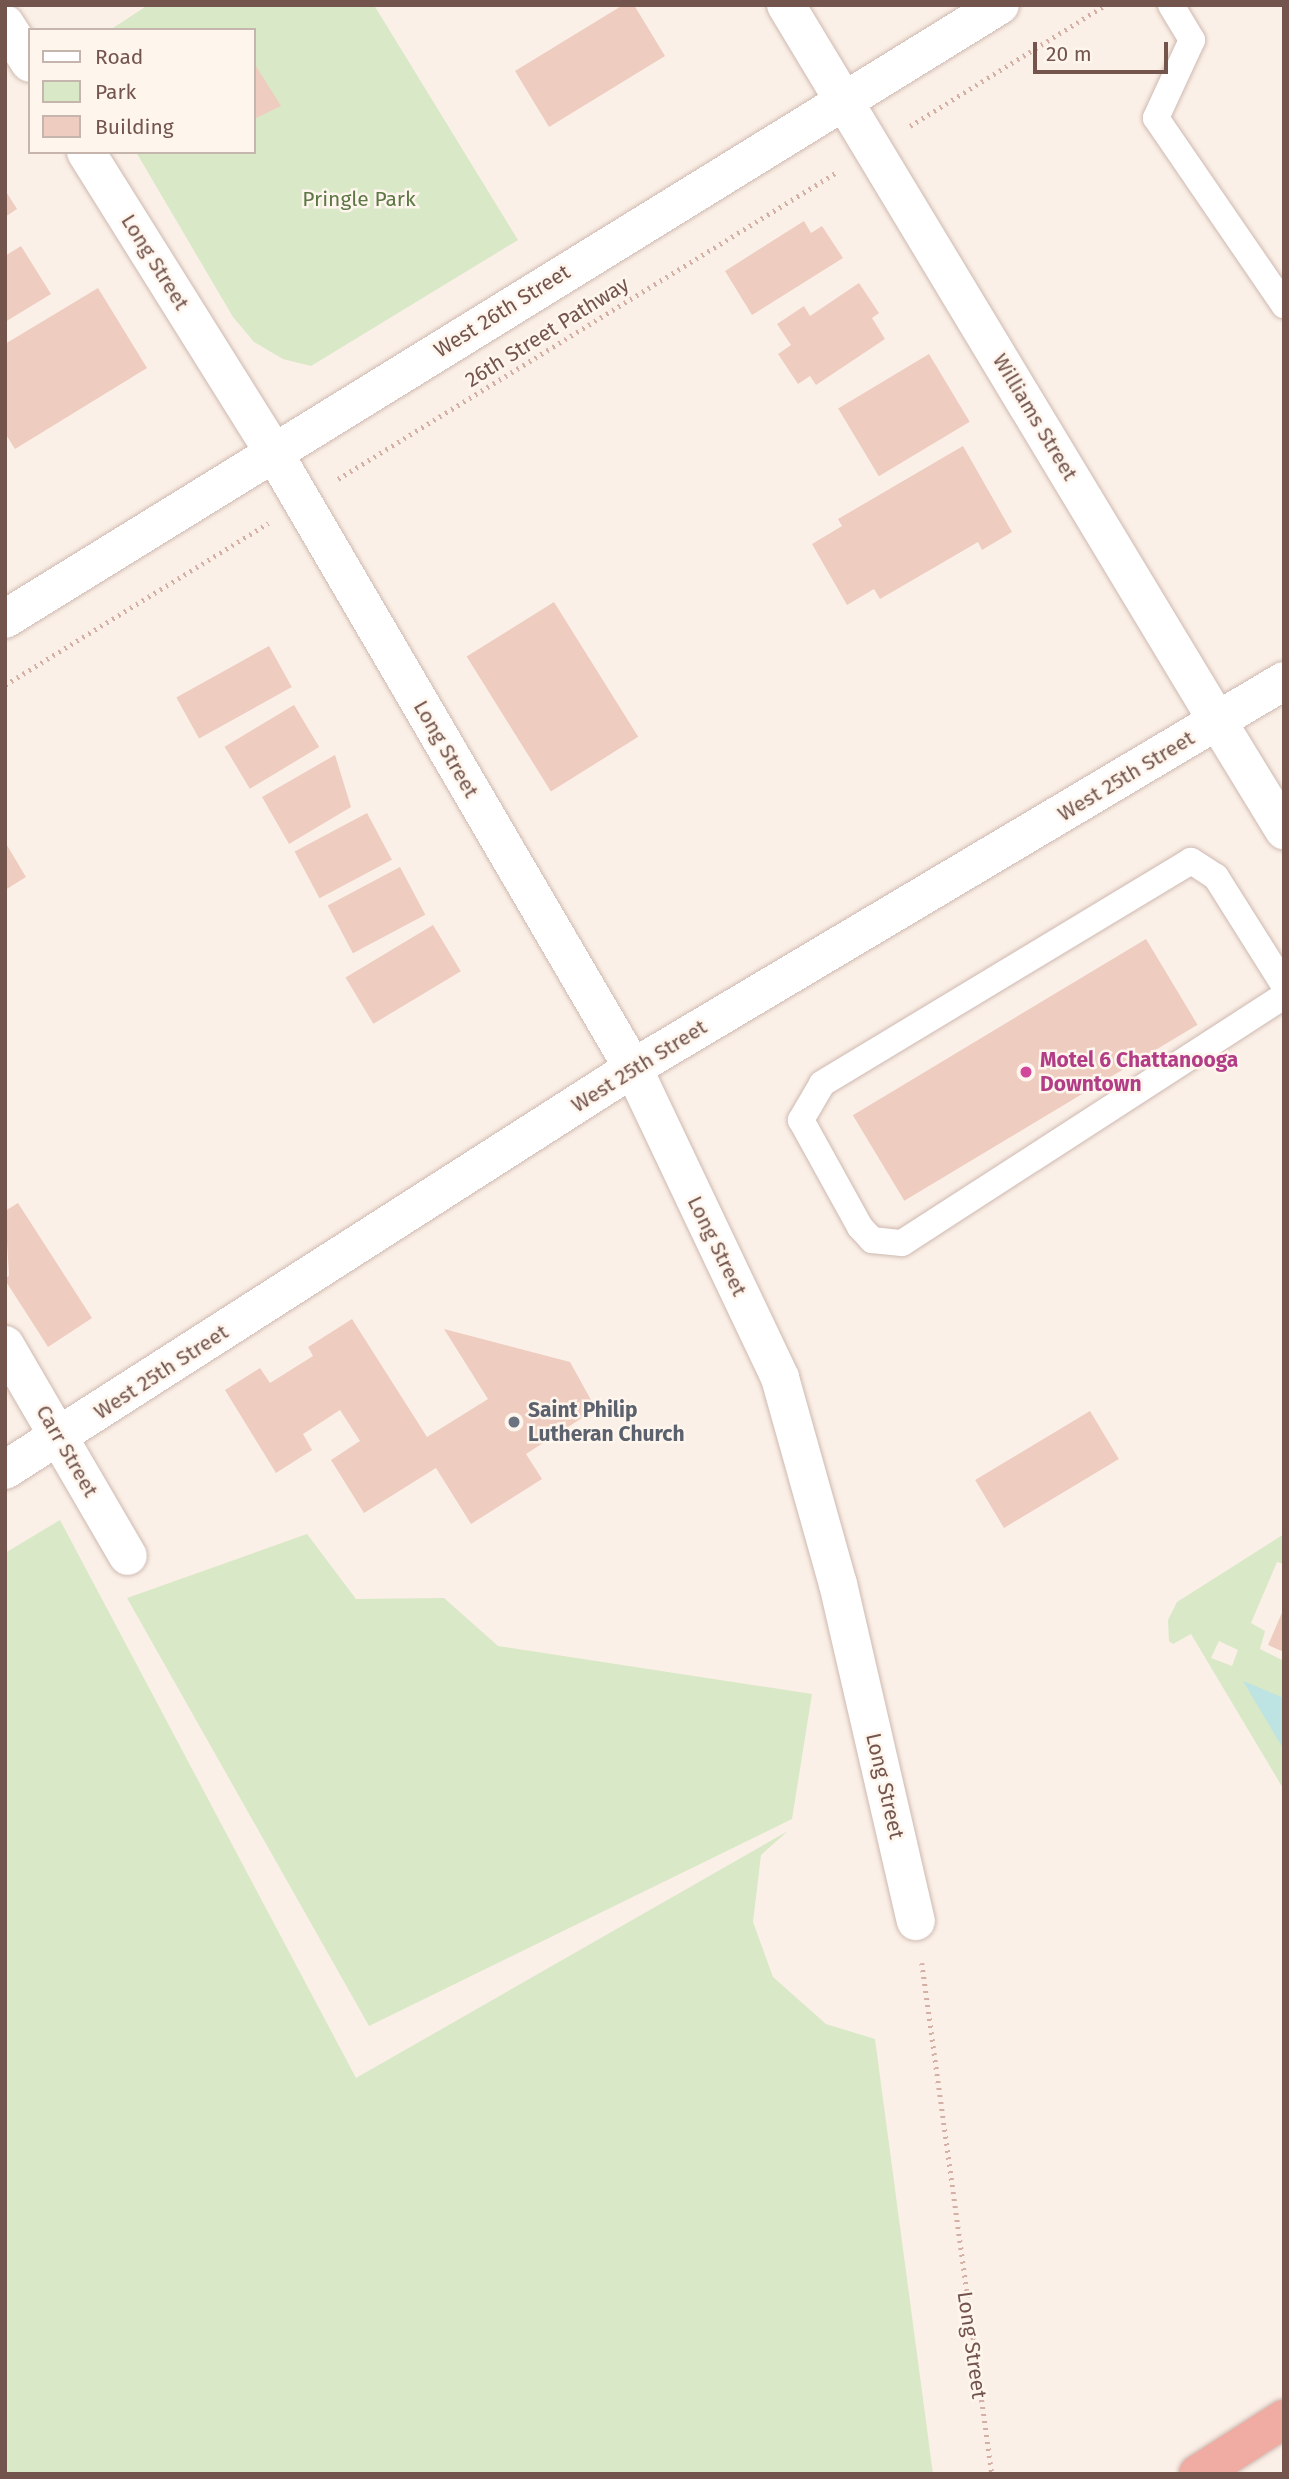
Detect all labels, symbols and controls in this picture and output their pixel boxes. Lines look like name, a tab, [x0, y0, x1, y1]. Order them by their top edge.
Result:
legend	[28, 28, 256, 154]
scale bar	[1037, 28, 1172, 72]
text: 20 m	[1046, 41, 1092, 67]
text: Road	[95, 44, 143, 70]
text: Park	[95, 79, 136, 105]
text: Building	[95, 114, 174, 140]
park label: Pringle Park	[302, 186, 416, 212]
street label: Long Street	[116, 210, 194, 314]
street label: West 26th Street	[429, 259, 575, 363]
street label: 26th Street Pathway	[461, 271, 633, 393]
street label: Williams Street	[987, 349, 1083, 485]
street label: Long Street	[408, 696, 484, 802]
street label: West 25th Street	[1053, 725, 1199, 827]
street label: West 25th Street	[567, 1014, 711, 1118]
place label: Motel 6 Chattanooga Downtown	[1040, 1047, 1238, 1097]
marker: Motel 6 Chattanooga Downtown	[1018, 1064, 1034, 1080]
street label: Long Street	[682, 1192, 752, 1300]
street label: West 25th Street	[89, 1319, 233, 1425]
place label: Saint Philip Lutheran Church	[528, 1397, 685, 1447]
street label: Carr Street	[31, 1401, 103, 1501]
marker: Saint Philip Lutheran Church	[506, 1414, 522, 1430]
street label: Long Street	[861, 1731, 909, 1841]
street label: Long Street	[952, 2290, 992, 2400]

